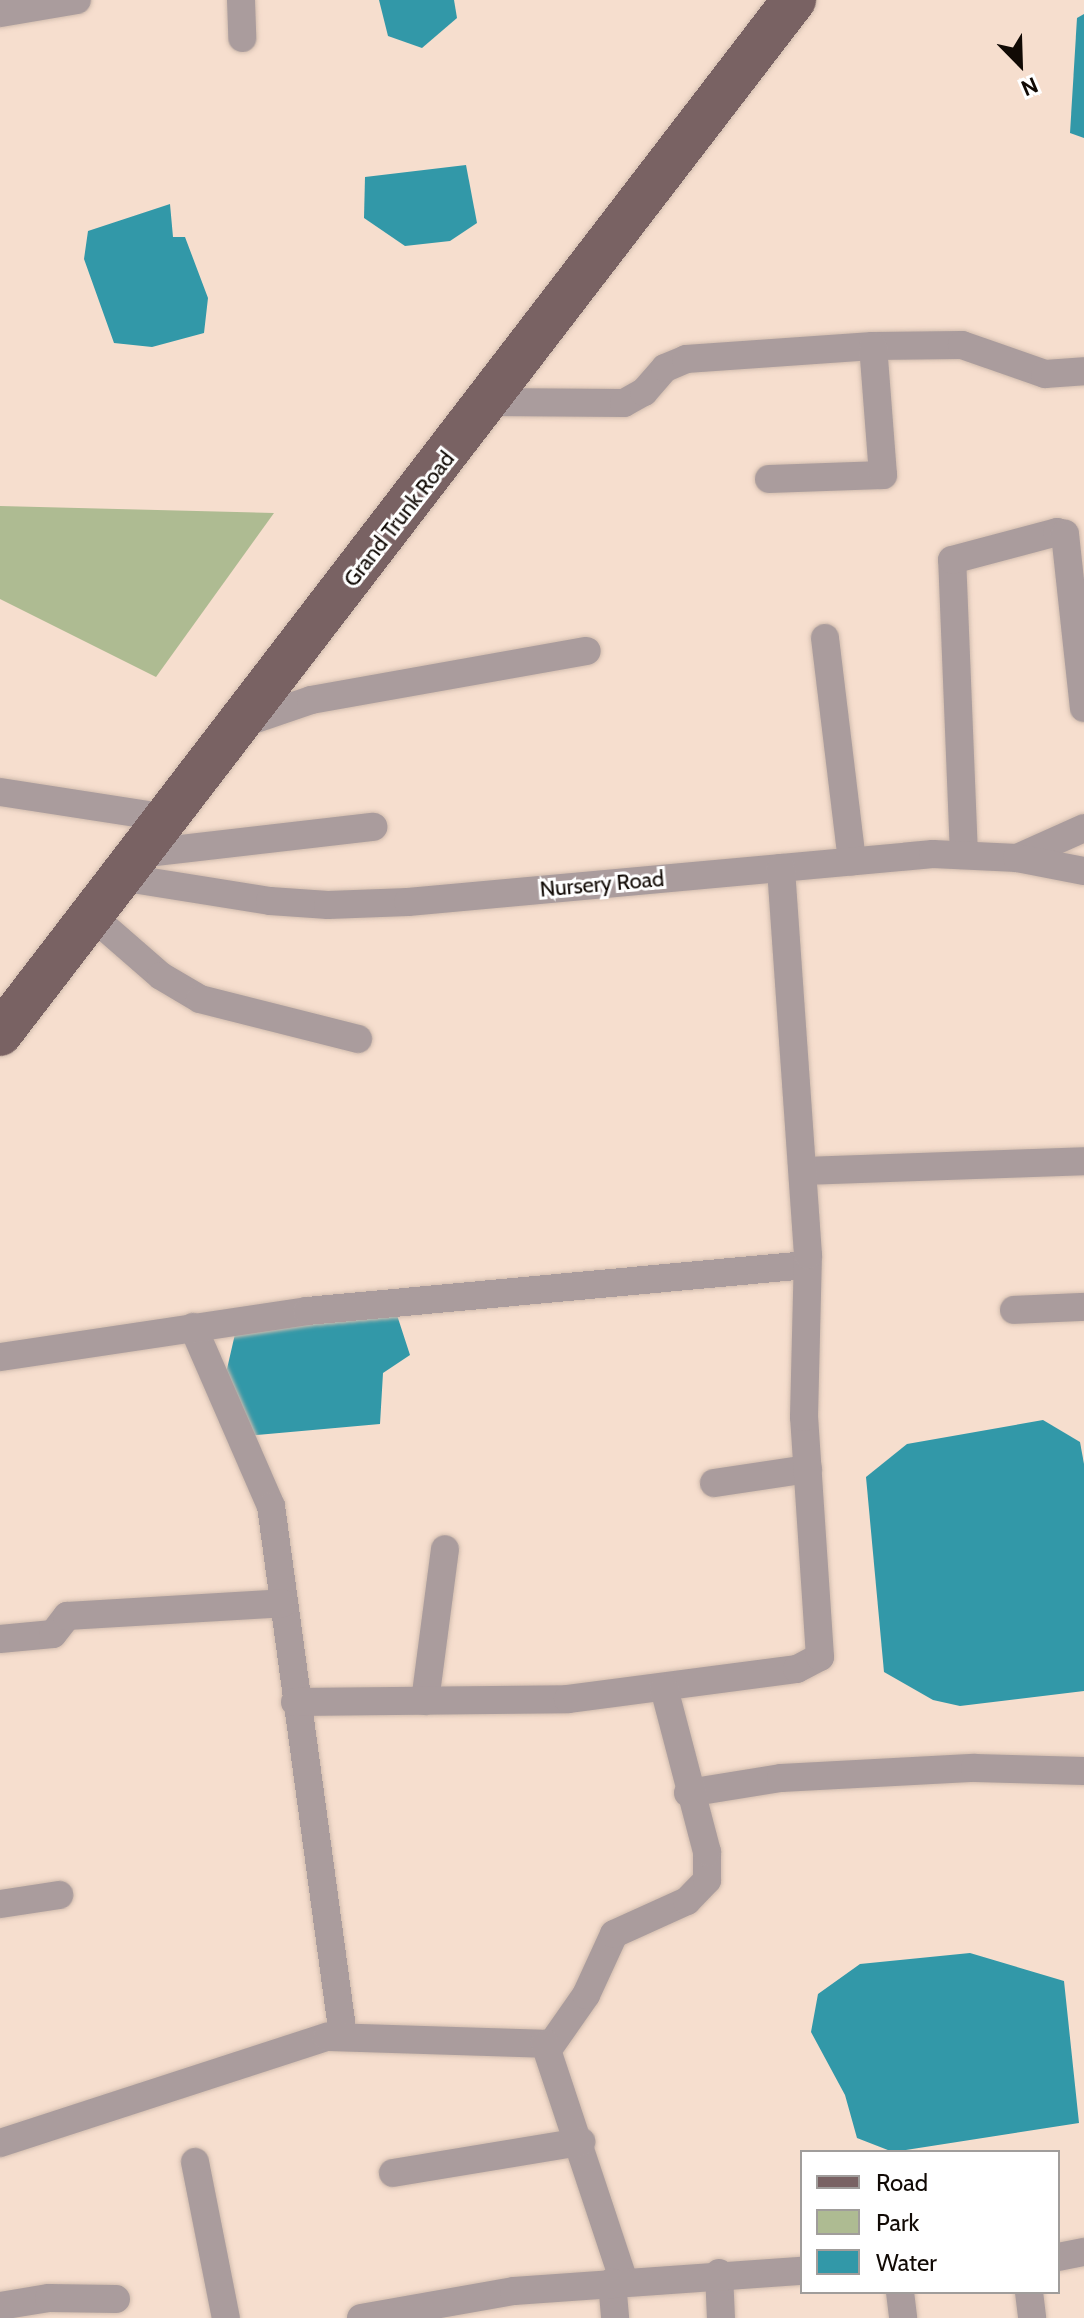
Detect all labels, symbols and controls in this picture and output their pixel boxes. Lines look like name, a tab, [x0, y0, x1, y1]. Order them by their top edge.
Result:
north arrow	[980, 24, 1060, 104]
text: N	[1017, 71, 1042, 102]
street label: Grand Trunk Road	[338, 446, 460, 592]
street label: Nursery Road	[539, 865, 665, 903]
legend	[800, 2150, 1060, 2294]
text: Road	[876, 2168, 928, 2197]
text: Park	[876, 2208, 919, 2237]
text: Water	[876, 2248, 937, 2277]

